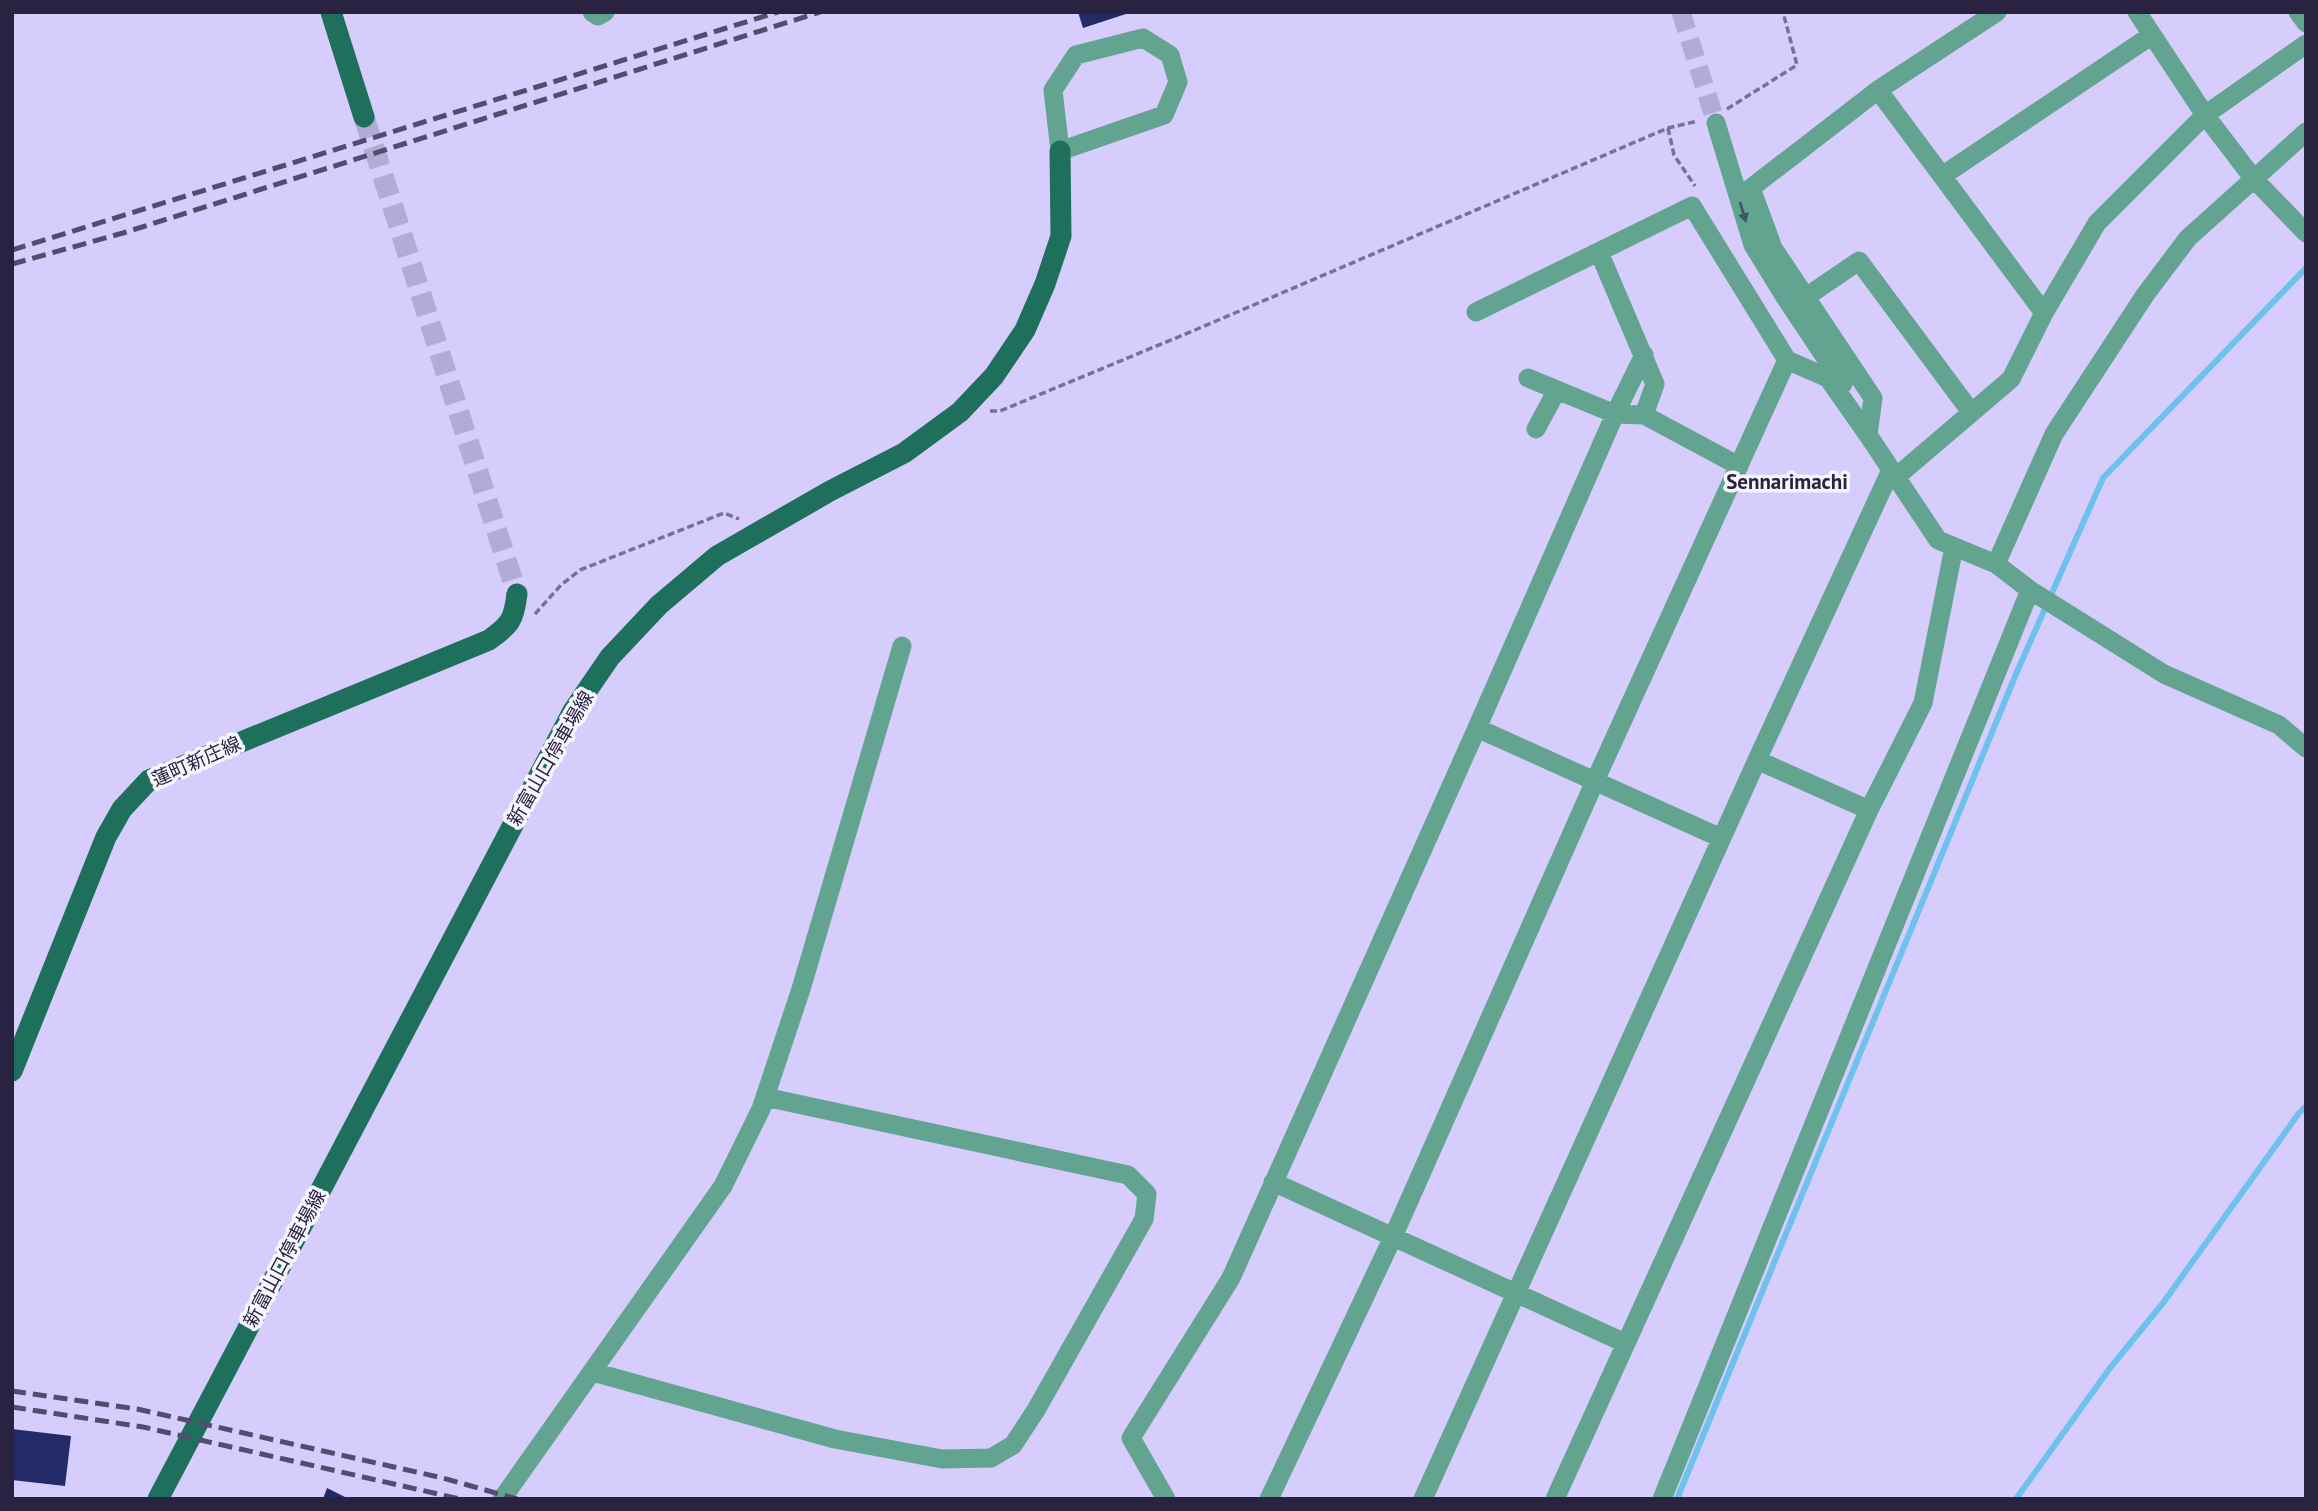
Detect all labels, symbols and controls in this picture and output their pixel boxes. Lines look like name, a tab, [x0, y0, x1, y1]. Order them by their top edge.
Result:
one-way arrow	[1738, 202, 1748, 223]
district label: Sennarimachi	[1726, 468, 1848, 495]
street label: 新富山口停車場線	[502, 686, 598, 830]
street label: 蓮町新庄線	[148, 731, 244, 791]
street label: 新富山口停車場線	[238, 1185, 330, 1331]

